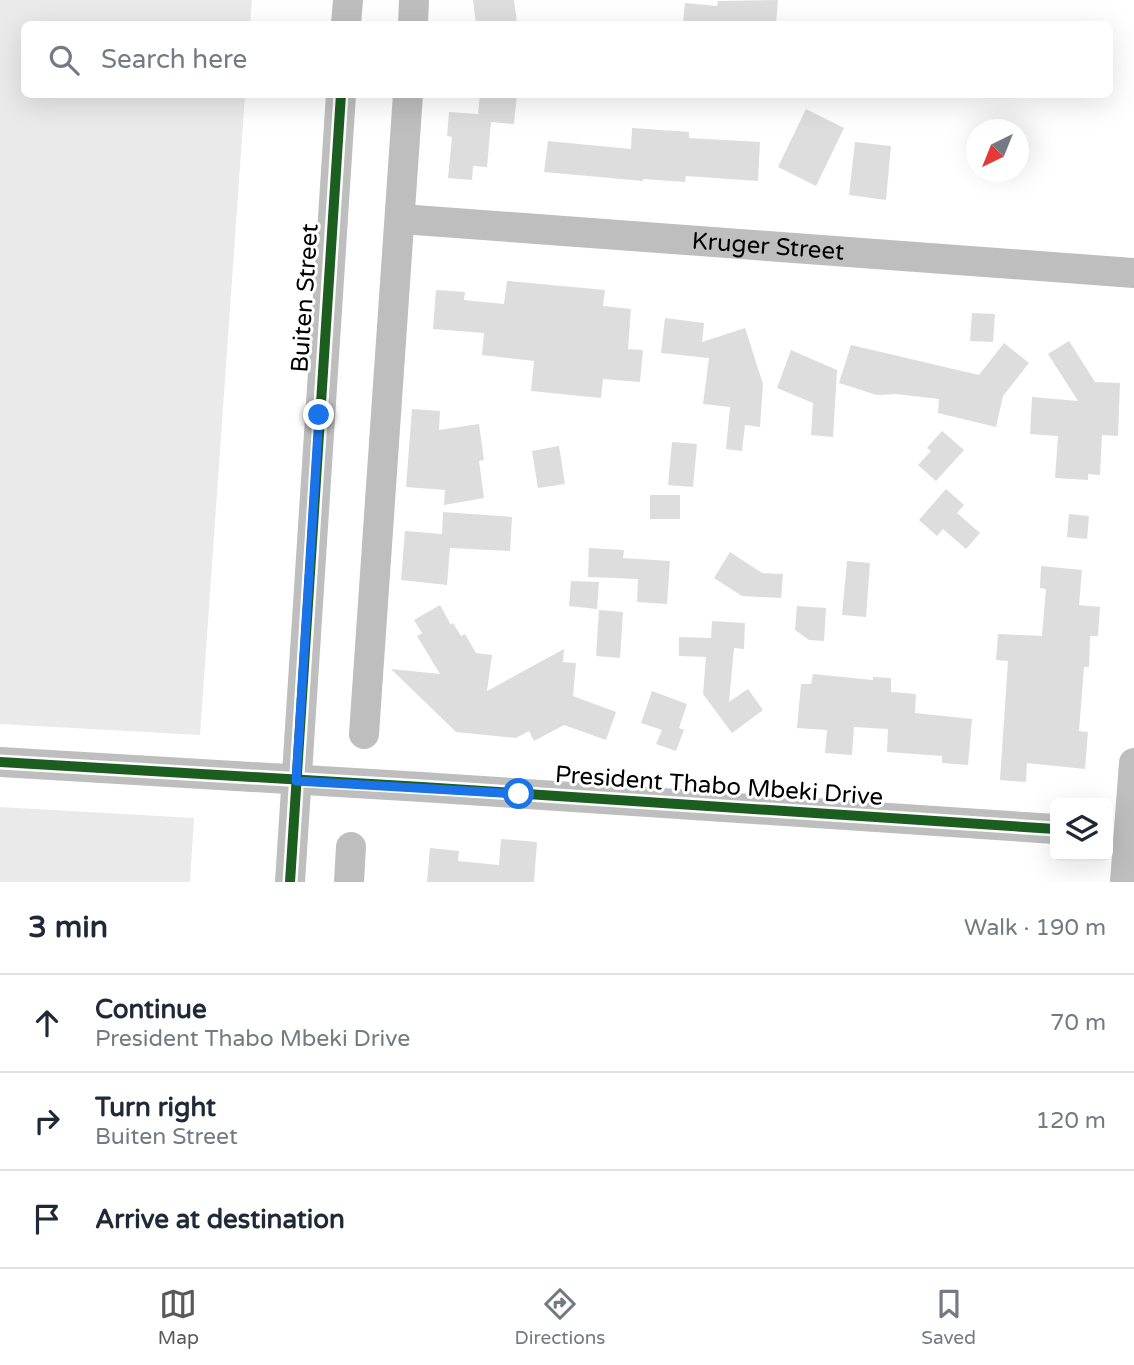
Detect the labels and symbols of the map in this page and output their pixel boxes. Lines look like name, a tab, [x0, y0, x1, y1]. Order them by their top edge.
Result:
north arrow	[966, 119, 1029, 182]
street label: Buiten Street	[285, 223, 325, 373]
street label: Kruger Street	[691, 226, 845, 266]
route end	[303, 399, 334, 430]
street label: President Thabo Mbeki Drive	[554, 760, 884, 812]
route start	[503, 778, 534, 809]

